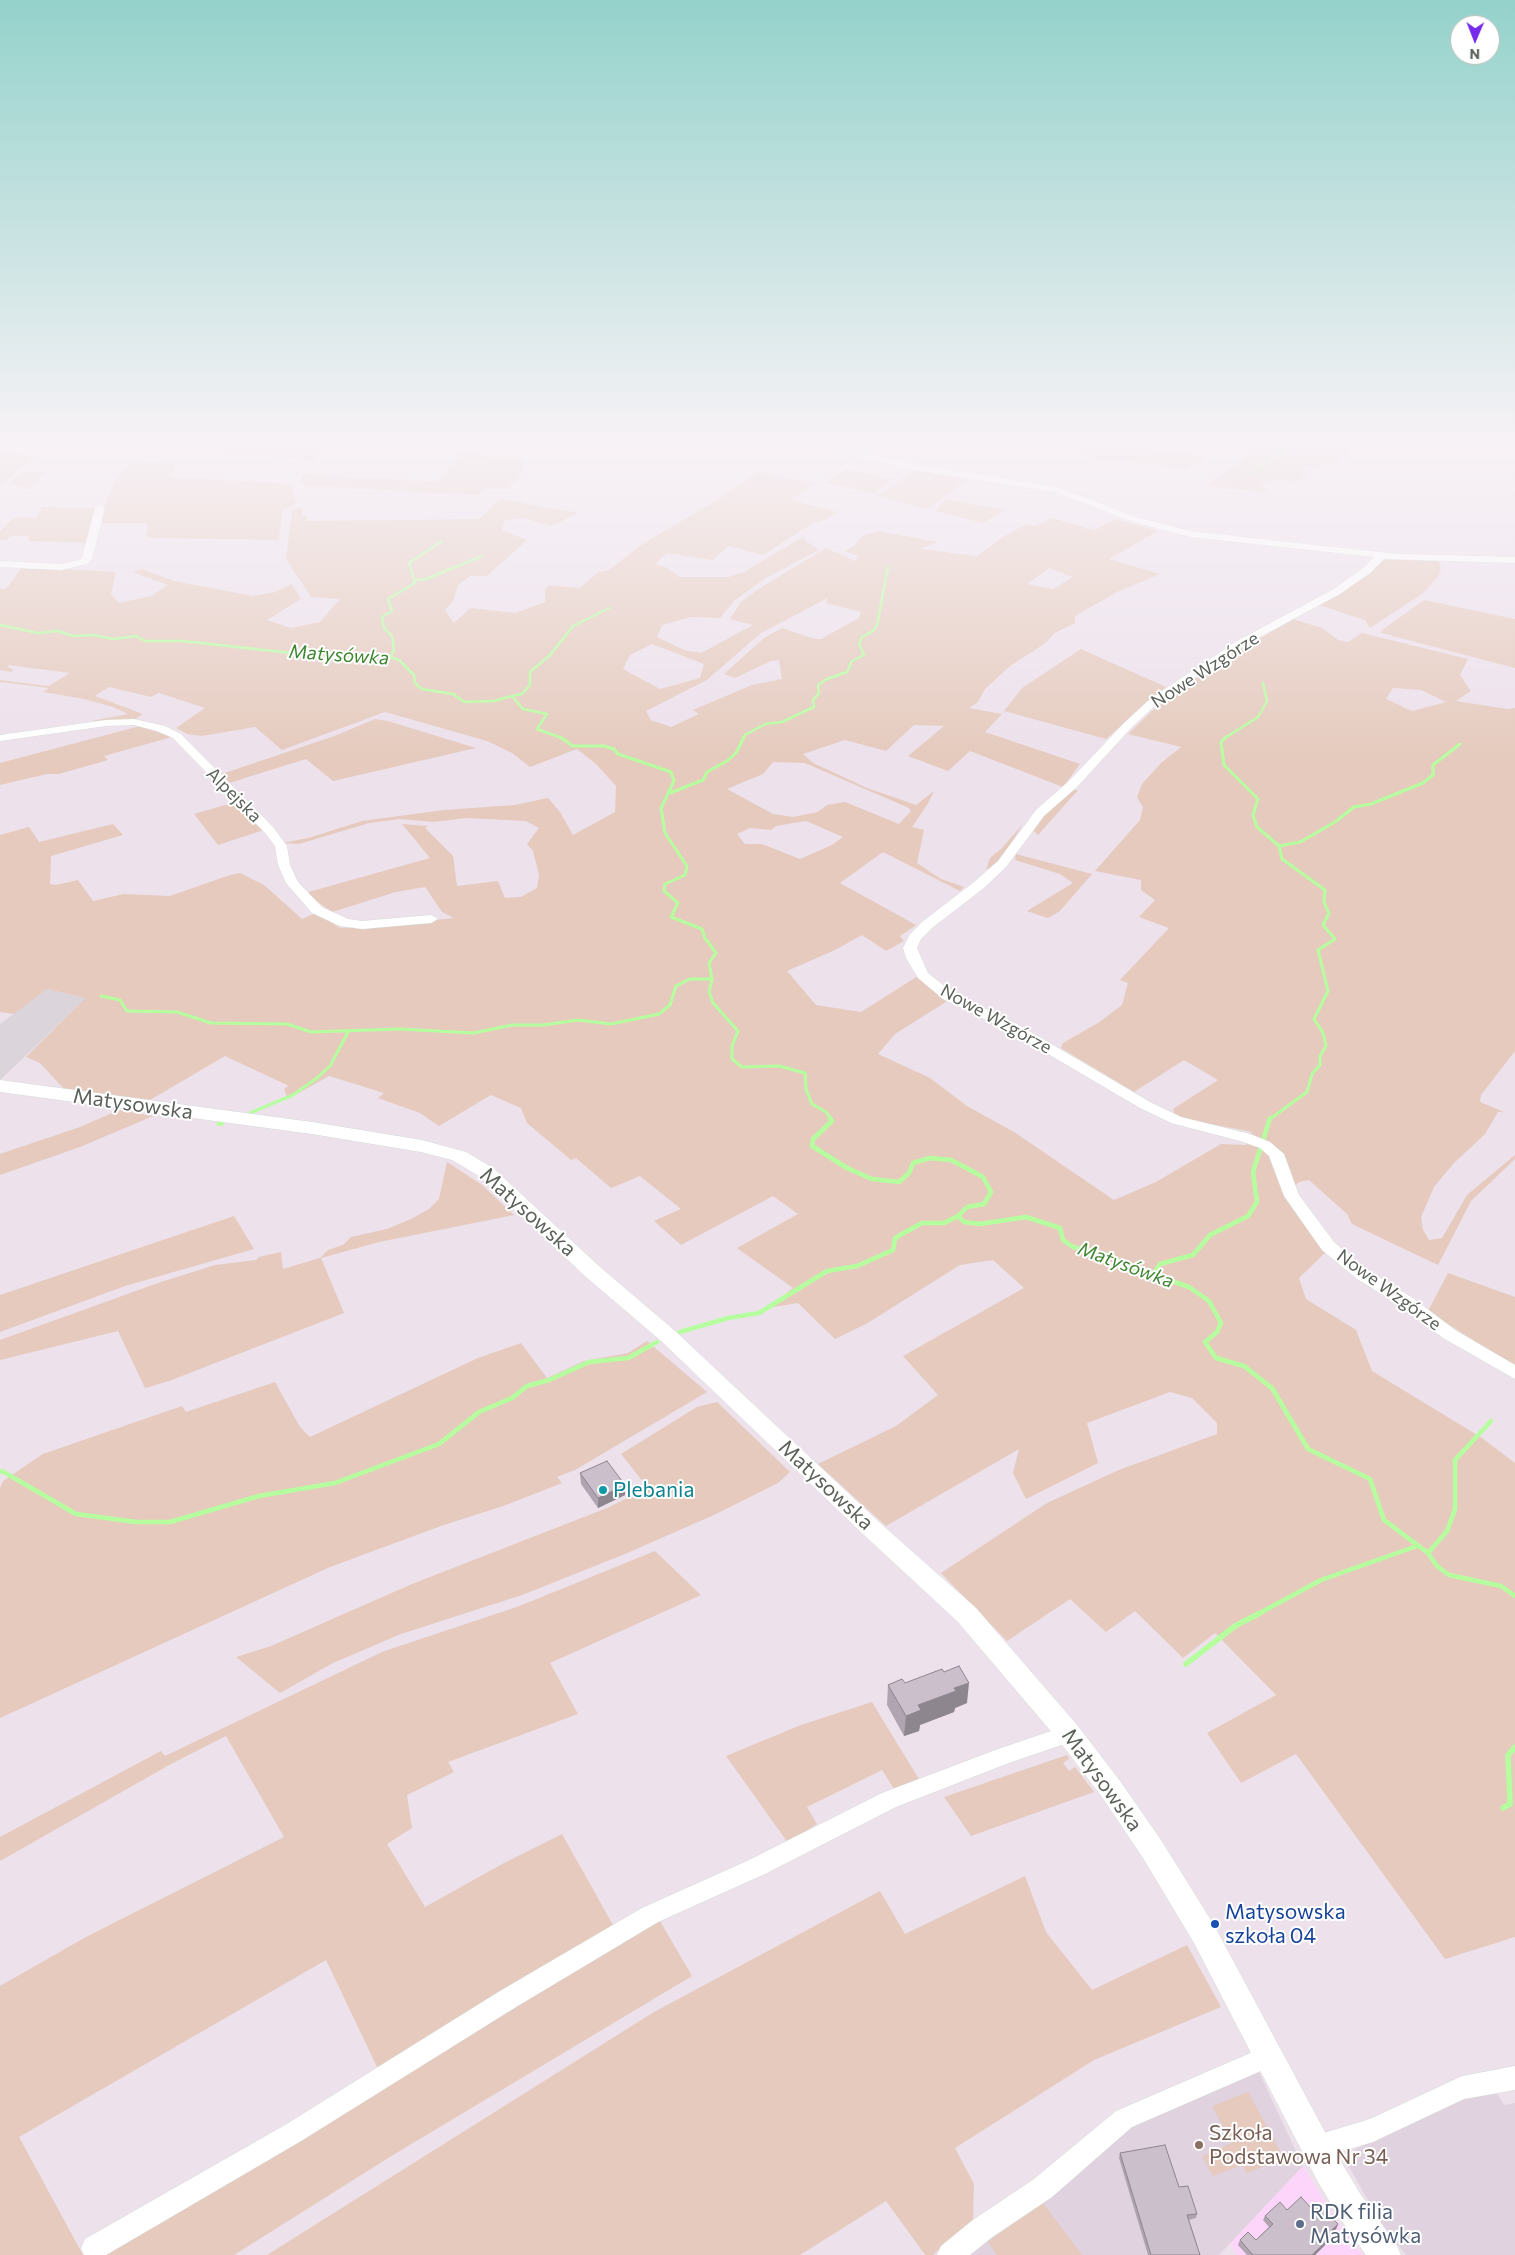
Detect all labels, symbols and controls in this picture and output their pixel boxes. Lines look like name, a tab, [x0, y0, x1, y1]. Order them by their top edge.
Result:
north arrow	[1450, 15, 1500, 65]
text: N	[1469, 46, 1480, 63]
street label: Nowe Wzgórze	[1147, 627, 1263, 713]
water label: Matysówka	[288, 640, 390, 670]
street label: Alpejska	[202, 763, 266, 827]
street label: Nowe Wzgórze	[937, 980, 1055, 1058]
street label: Matysowska	[72, 1083, 194, 1125]
street label: Matysowska	[475, 1162, 581, 1262]
water label: Matysówka	[1075, 1237, 1177, 1293]
street label: Nowe Wzgórze	[1333, 1245, 1445, 1335]
street label: Matysowska	[773, 1435, 879, 1535]
place label: Plebania	[613, 1477, 694, 1503]
marker: Plebania	[597, 1484, 609, 1496]
street label: Matysowska	[1056, 1724, 1148, 1836]
place label: Matysowska szkoła 04	[1225, 1899, 1346, 1949]
marker: Matysowska szkoła 04	[1209, 1918, 1221, 1930]
place label: Szkoła Podstawowa Nr 34	[1209, 2120, 1388, 2170]
marker: Szkoła Podstawowa Nr 34	[1193, 2139, 1205, 2151]
place label: RDK filia Matysówka	[1310, 2199, 1421, 2249]
marker: RDK filia Matysówka	[1294, 2218, 1306, 2230]

